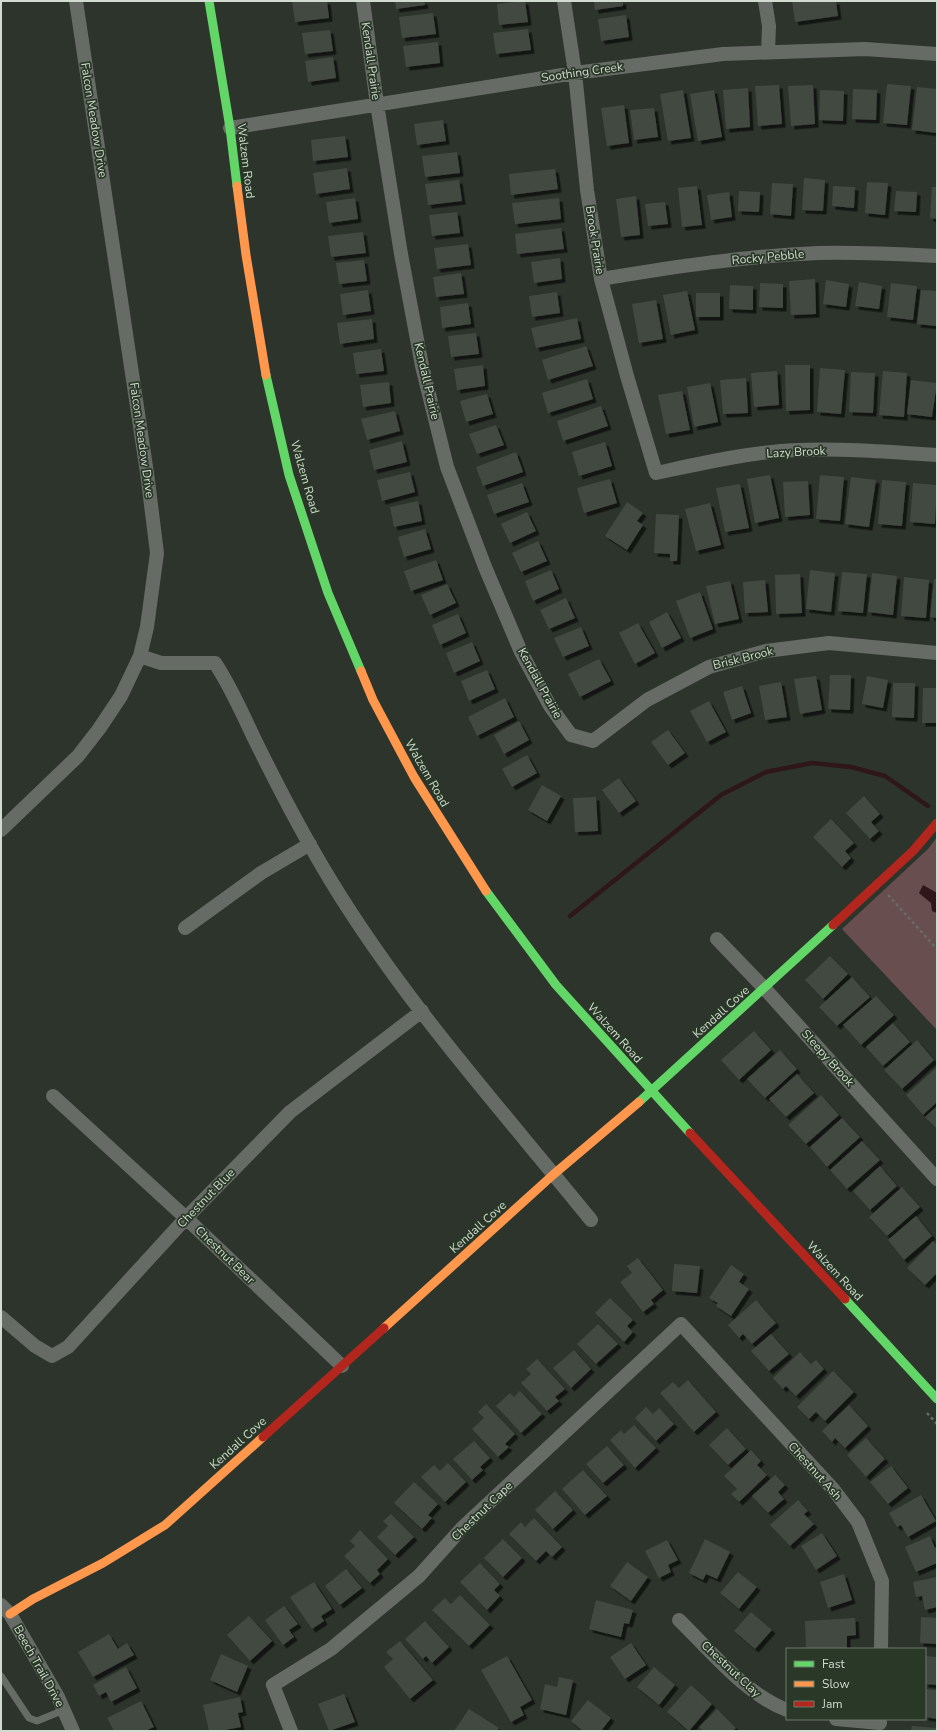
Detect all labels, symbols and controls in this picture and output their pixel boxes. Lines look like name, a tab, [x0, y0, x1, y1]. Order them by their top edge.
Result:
street label: Kendall Prairie	[358, 21, 384, 101]
street label: Soothing Creek	[540, 58, 625, 86]
street label: Falcon Meadow Drive	[77, 61, 111, 179]
street label: Walzem Road	[233, 123, 259, 199]
street label: Brook Prairie	[582, 205, 608, 275]
street label: Rocky Pebble	[731, 246, 805, 268]
street label: Kendall Prairie	[410, 341, 444, 421]
street label: Falcon Meadow Drive	[126, 381, 158, 499]
street label: Walzem Road	[287, 438, 323, 516]
street label: Lazy Brook	[766, 442, 827, 462]
street label: Brisk Brook	[711, 643, 776, 673]
street label: Kendall Prairie	[514, 645, 566, 721]
street label: Walzem Road	[401, 736, 453, 810]
street label: Kendall Cove	[689, 982, 753, 1042]
street label: Walzem Road	[584, 1000, 646, 1066]
street label: Sleepy Brook	[798, 1026, 859, 1091]
street label: Chestnut Blue	[174, 1165, 238, 1231]
street label: Kendall Cove	[446, 1197, 510, 1257]
street label: Chestnut Bear	[192, 1222, 259, 1288]
street label: Walzem Road	[803, 1238, 867, 1304]
street label: Kendall Cove	[206, 1413, 270, 1473]
street label: Chestnut Ash	[785, 1438, 845, 1504]
street label: Chestnut Cape	[448, 1478, 516, 1544]
street label: Beech Trail Drive	[10, 1622, 68, 1710]
street label: Chestnut Clay	[698, 1637, 765, 1701]
legend	[786, 1648, 926, 1720]
text: Fast	[822, 1656, 845, 1672]
text: Slow	[822, 1676, 850, 1692]
text: Jam	[821, 1696, 843, 1712]

